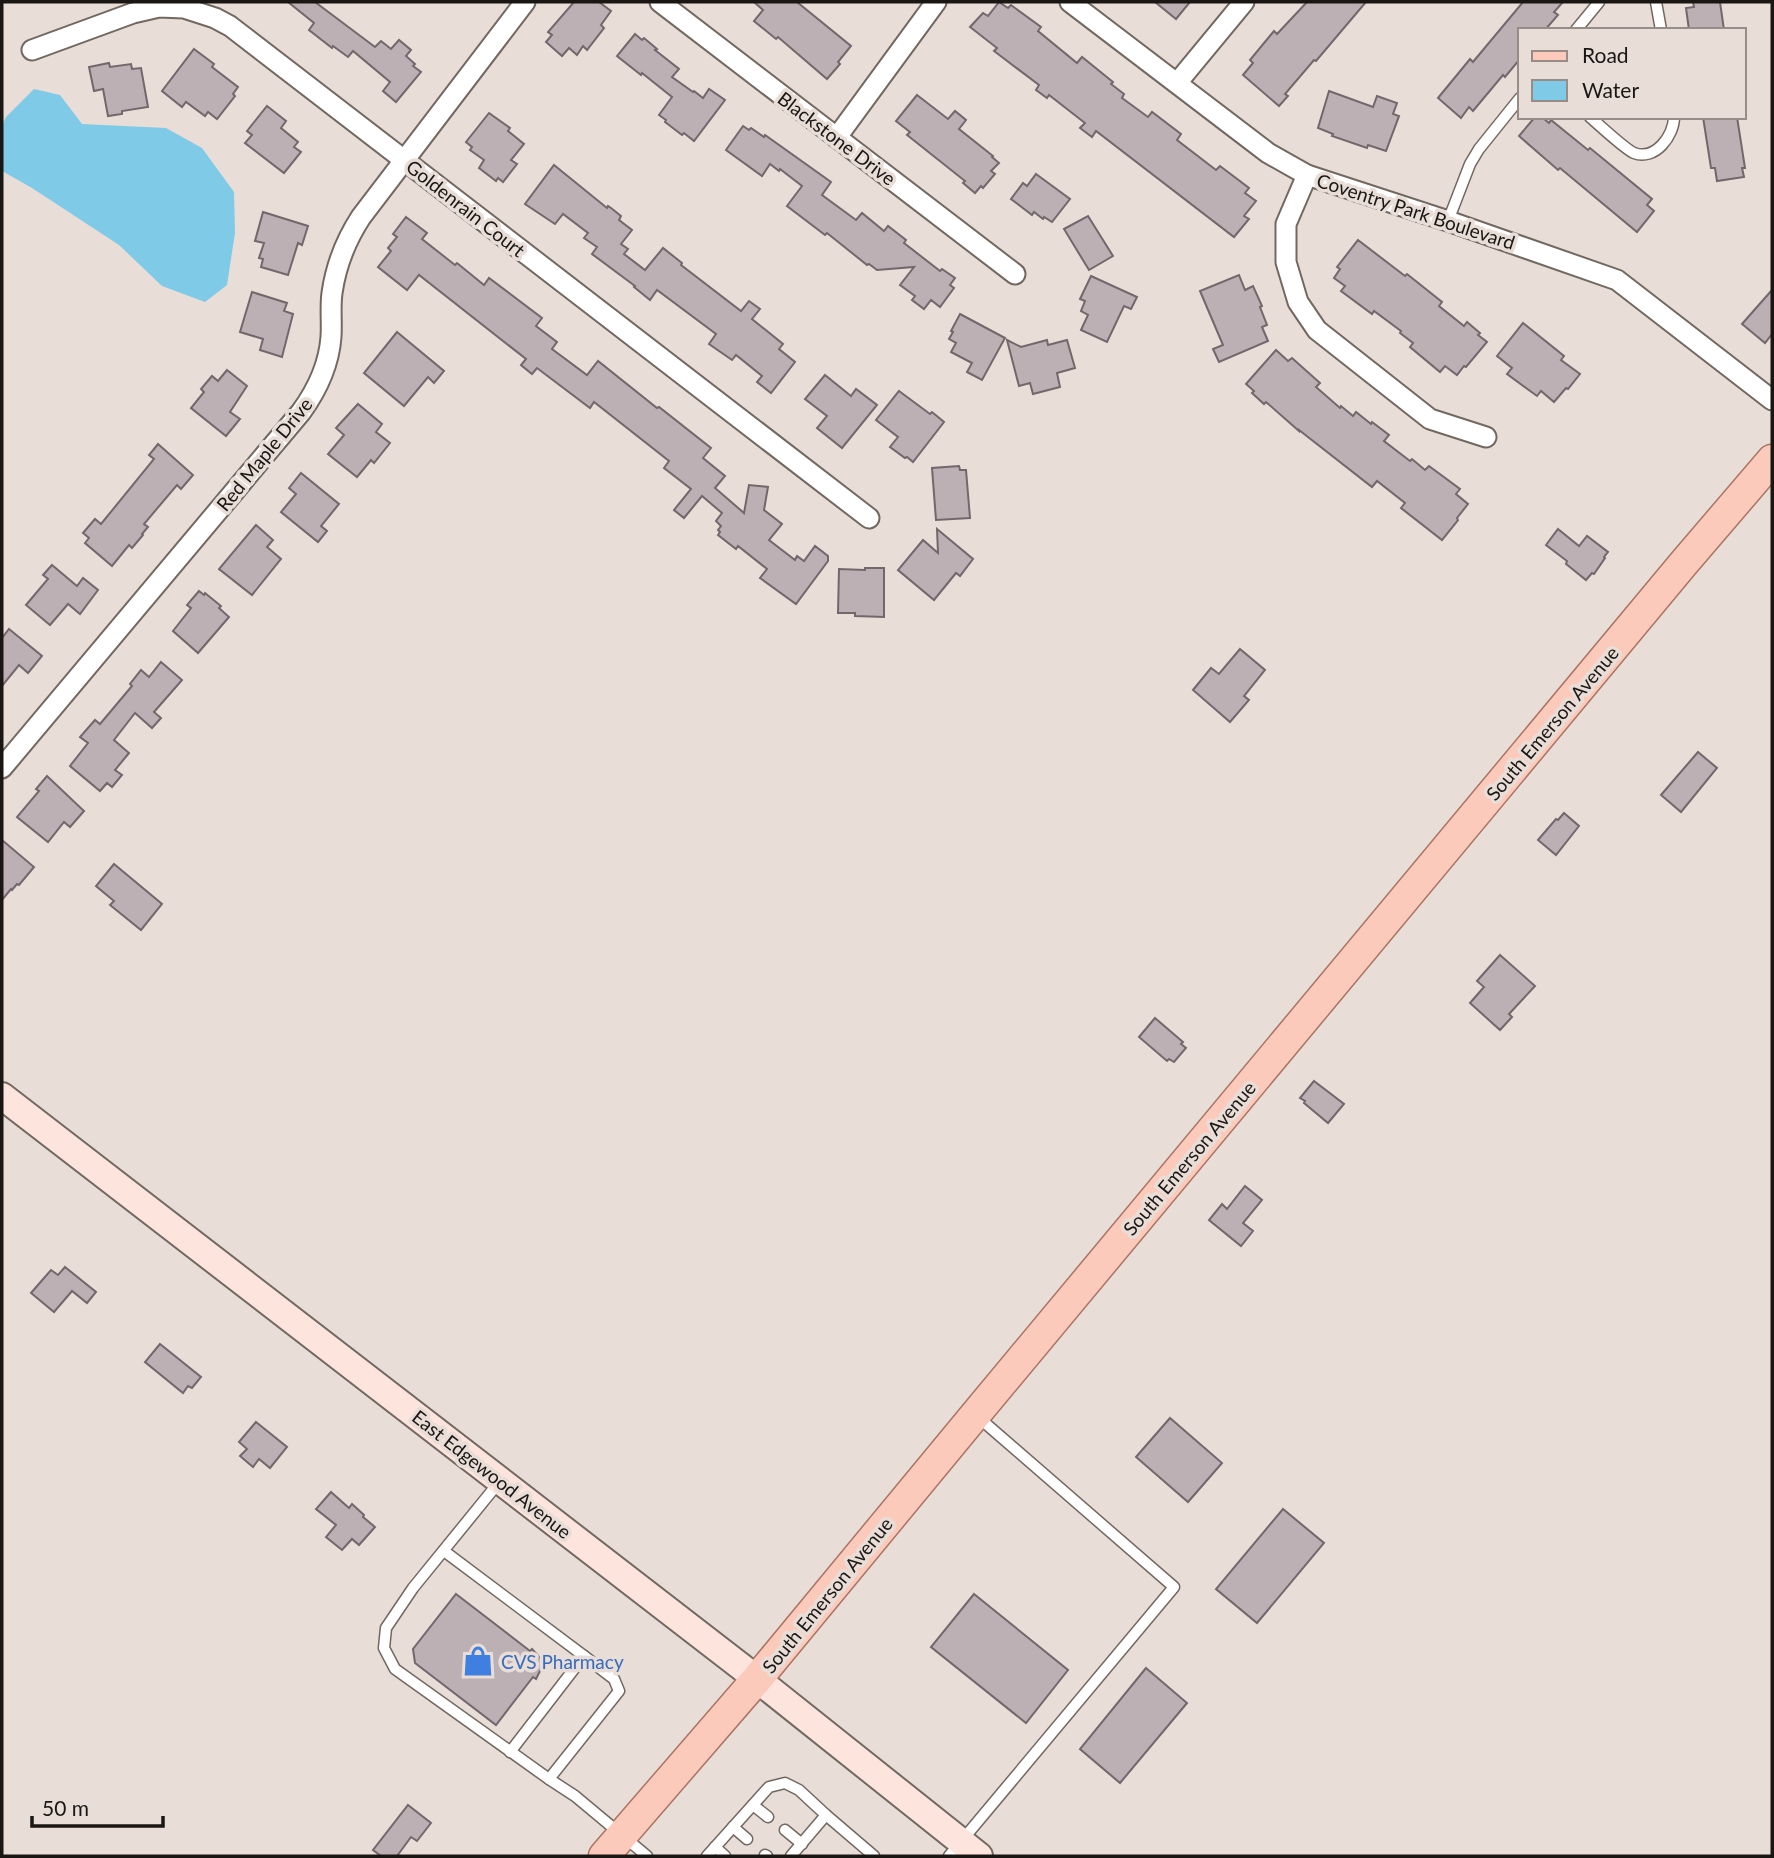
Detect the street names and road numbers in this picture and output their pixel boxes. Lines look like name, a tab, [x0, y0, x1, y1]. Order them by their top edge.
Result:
street label: Blackstone Drive	[774, 86, 900, 190]
street label: Goldenrain Court	[402, 155, 530, 262]
street label: Coventry Park Boulevard	[1314, 168, 1518, 254]
street label: Red Maple Drive	[211, 393, 317, 515]
street label: South Emerson Avenue	[1481, 641, 1623, 805]
street label: South Emerson Avenue	[1118, 1076, 1260, 1240]
street label: East Edgewood Avenue	[408, 1405, 576, 1543]
street label: South Emerson Avenue	[757, 1512, 897, 1678]

